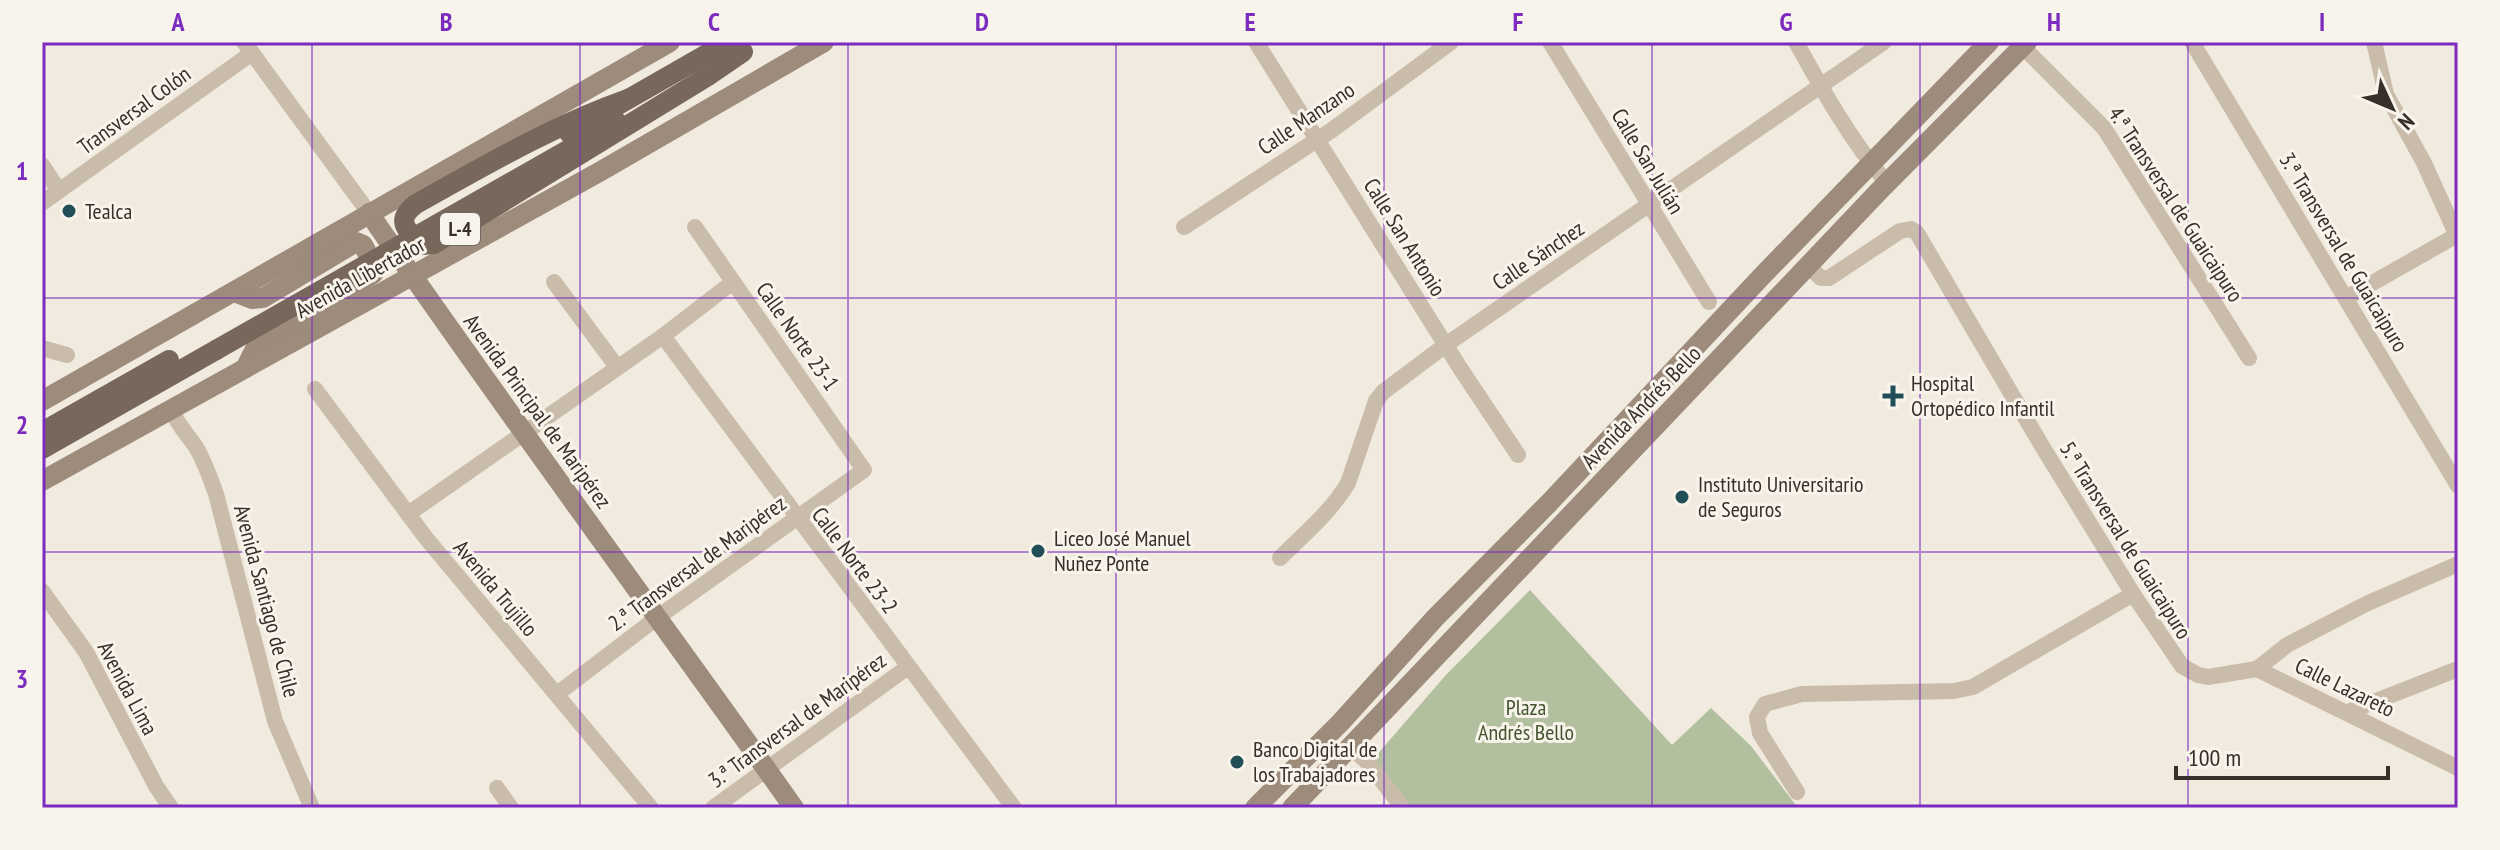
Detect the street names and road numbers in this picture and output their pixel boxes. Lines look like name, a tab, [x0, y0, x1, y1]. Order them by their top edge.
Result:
street label: Transversal Colón	[72, 60, 196, 160]
street label: Calle Manzano	[1252, 75, 1360, 161]
street label: 4.ª Transversal de Guaicaipuro	[2102, 101, 2250, 307]
street label: Calle San Julián	[1606, 103, 1690, 219]
street label: 3.ª Transversal de Guaicaipuro	[2273, 147, 2415, 357]
street label: Calle San Antonio	[1358, 173, 1452, 301]
road number: L-4	[440, 213, 480, 245]
street label: Calle Sánchez	[1487, 214, 1589, 296]
street label: Avenida Libertador	[290, 230, 430, 324]
street label: Calle Norte 23-1	[750, 276, 846, 396]
street label: Avenida Principal de Maripérez	[458, 308, 618, 514]
street label: Avenida Andrés Bello	[1575, 340, 1707, 474]
street label: 5.ª Transversal de Guaicaipuro	[2054, 436, 2198, 644]
street label: 2.ª Transversal de Maripérez	[603, 489, 791, 637]
street label: Calle Norte 23-2	[806, 501, 904, 619]
street label: Avenida Santiago de Chile	[228, 502, 306, 700]
street label: Avenida Trujillo	[448, 534, 544, 642]
street label: Avenida Lima	[92, 636, 164, 740]
street label: 3.ª Transversal de Maripérez	[703, 646, 891, 794]
street label: Calle Lazareto	[2291, 651, 2399, 723]

